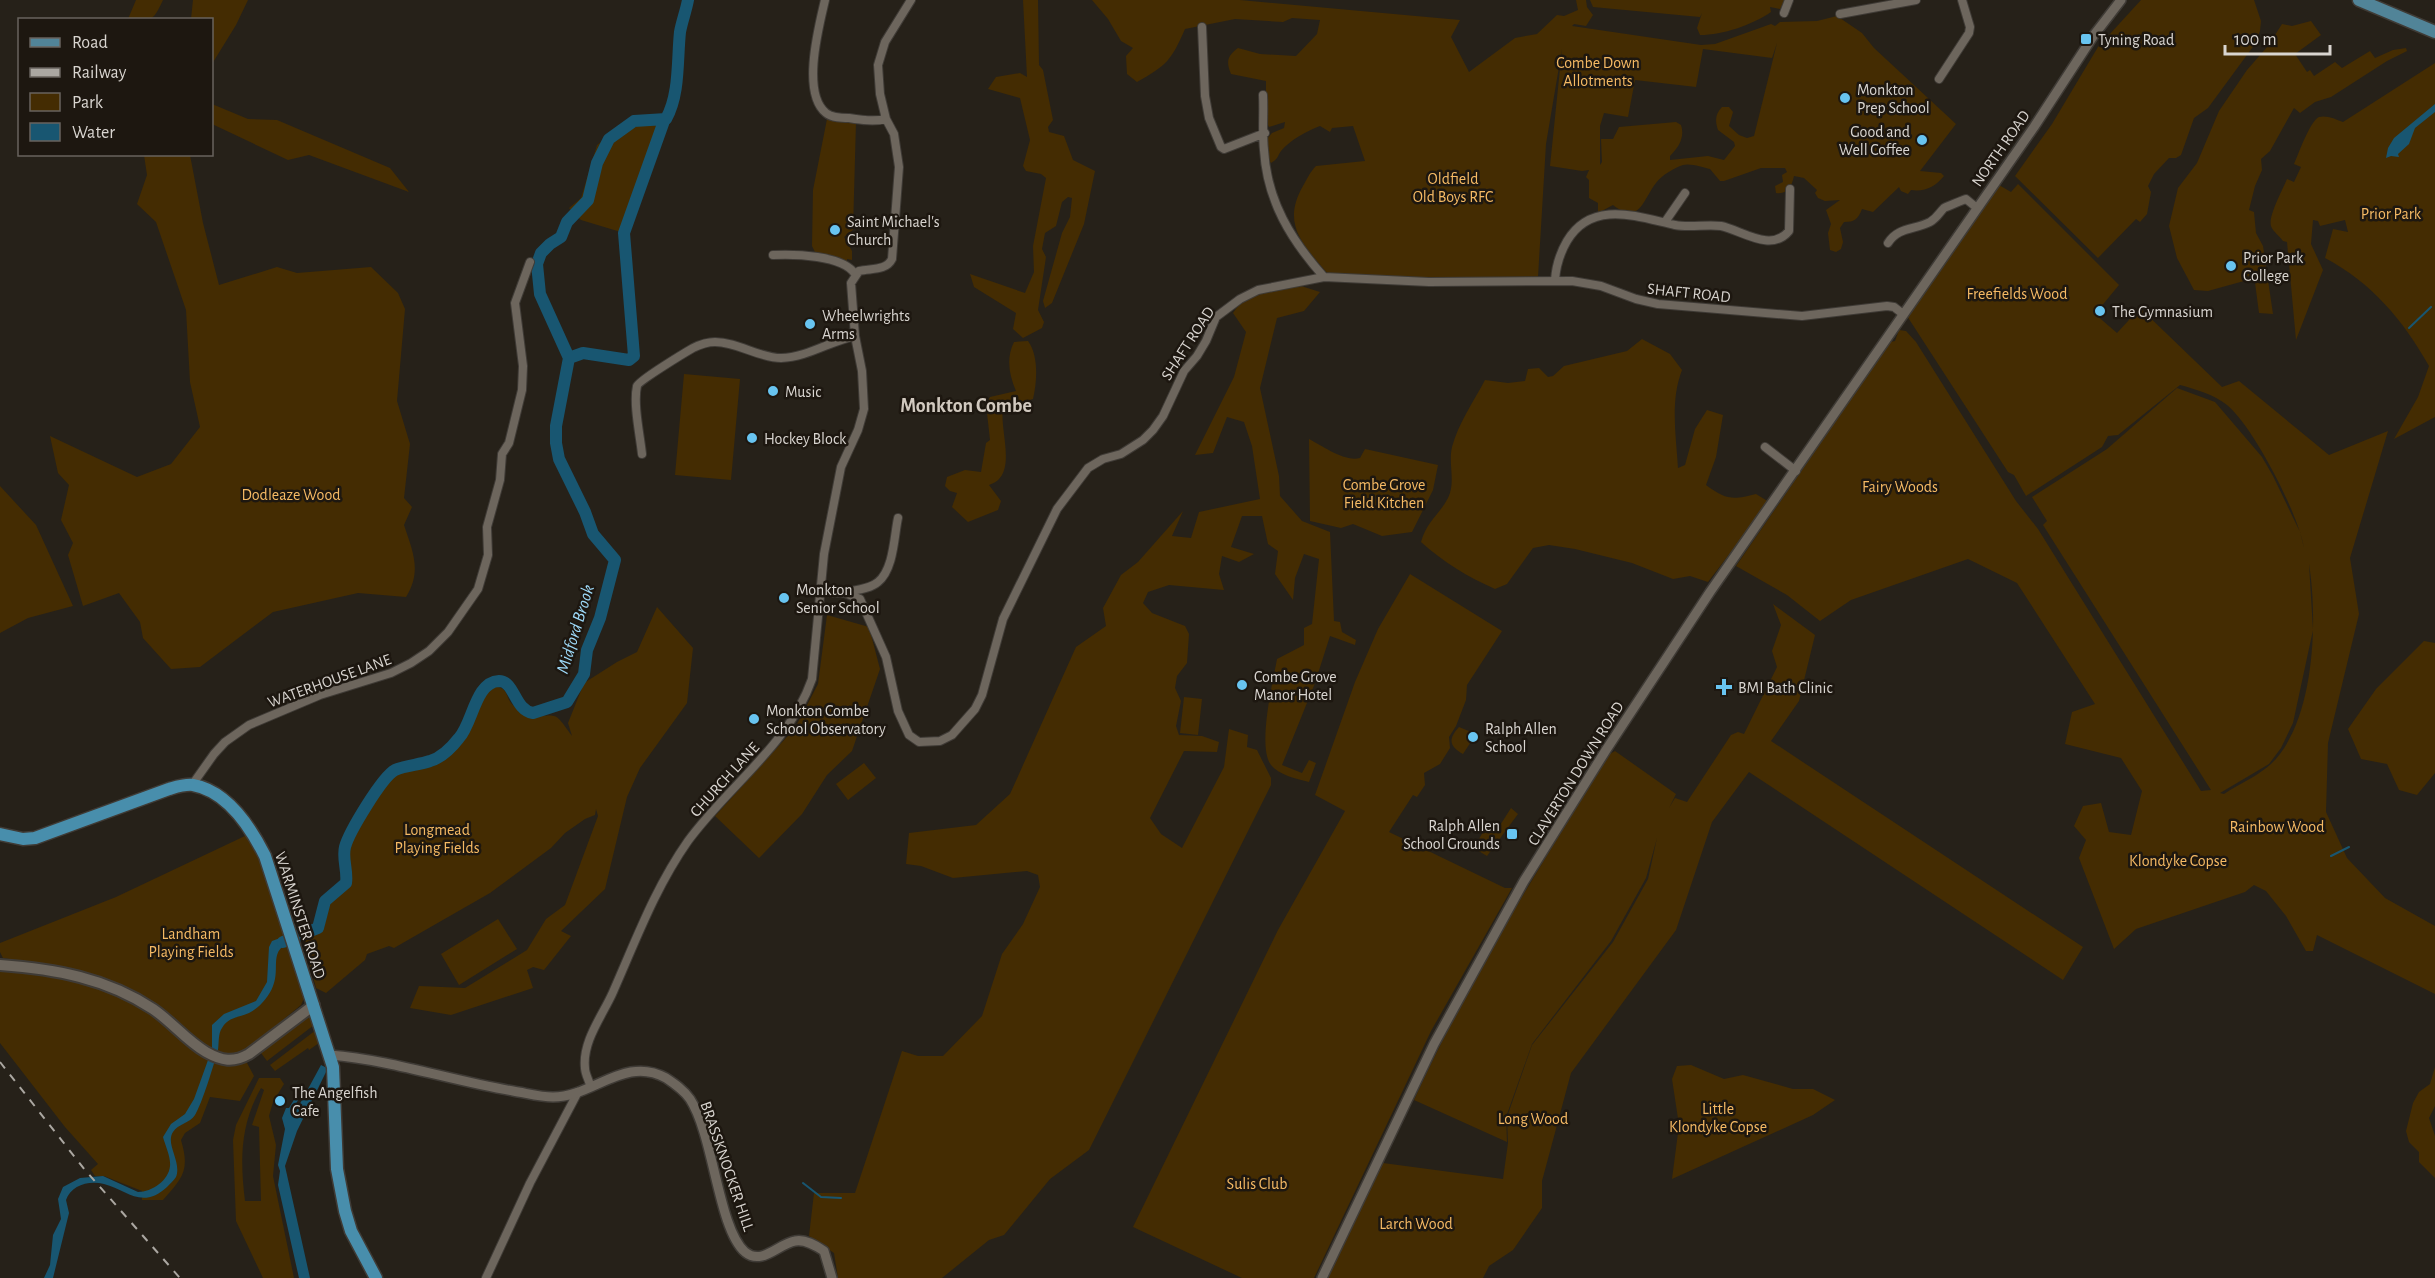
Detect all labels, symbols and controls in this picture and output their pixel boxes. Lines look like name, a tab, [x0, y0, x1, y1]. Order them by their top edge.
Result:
legend	[18, 18, 213, 156]
scale bar	[2225, 18, 2330, 56]
text: 100 m	[2234, 31, 2277, 49]
marker: Tyning Road	[2079, 32, 2093, 46]
place label: Tyning Road	[2098, 32, 2174, 49]
text: Road	[72, 34, 108, 52]
park label: Combe Down Allotments	[1556, 55, 1640, 89]
text: Railway	[72, 64, 127, 82]
place label: Monkton Prep School	[1857, 82, 1930, 116]
marker: Monkton Prep School	[1838, 91, 1852, 105]
text: Park	[72, 94, 104, 112]
street label: NORTH ROAD	[1969, 108, 2033, 190]
text: Water	[72, 124, 115, 142]
place label: Good and Well Coffee	[1839, 124, 1910, 158]
marker: Good and Well Coffee	[1915, 133, 1929, 147]
park label: Oldfield Old Boys RFC	[1413, 171, 1493, 206]
park label: Prior Park	[2361, 206, 2422, 222]
place label: Saint Michael's Church	[847, 214, 940, 248]
marker: Saint Michael's Church	[828, 223, 842, 237]
place label: Prior Park College	[2243, 250, 2304, 284]
marker: Prior Park College	[2224, 259, 2238, 273]
street label: SHAFT ROAD	[1646, 281, 1731, 305]
park label: Freefields Wood	[1967, 286, 2067, 302]
street label: SHAFT ROAD	[1158, 304, 1217, 383]
marker: The Gymnasium	[2093, 304, 2107, 318]
place label: The Gymnasium	[2112, 304, 2213, 321]
place label: Wheelwrights Arms	[822, 308, 910, 342]
marker: Wheelwrights Arms	[803, 317, 817, 331]
marker: Music	[766, 384, 780, 398]
place label: Music	[785, 384, 821, 400]
district label: Monkton Combe	[900, 396, 1032, 416]
marker: Hockey Block	[745, 431, 759, 445]
place label: Hockey Block	[764, 431, 847, 448]
park label: Combe Grove Field Kitchen	[1343, 477, 1425, 511]
park label: Fairy Woods	[1862, 479, 1938, 496]
park label: Dodleaze Wood	[241, 487, 341, 503]
place label: Monkton Senior School	[796, 582, 880, 616]
water label: Midford Brook	[554, 583, 598, 676]
marker: Monkton Senior School	[777, 591, 791, 605]
street label: WATERHOUSE LANE	[266, 651, 393, 711]
place label: Combe Grove Manor Hotel	[1254, 669, 1337, 703]
marker: Combe Grove Manor Hotel	[1235, 678, 1249, 692]
marker: BMI Bath Clinic	[1715, 678, 1733, 696]
place label: BMI Bath Clinic	[1738, 680, 1833, 696]
street label: CLAVERTON DOWN ROAD	[1525, 699, 1627, 848]
place label: Monkton Combe School Observatory	[766, 703, 886, 738]
marker: Monkton Combe School Observatory	[747, 712, 761, 726]
place label: Ralph Allen School	[1485, 721, 1557, 755]
marker: Ralph Allen School	[1466, 730, 1480, 744]
street label: CHURCH LANE	[687, 739, 762, 820]
place label: Ralph Allen School Grounds	[1403, 818, 1500, 852]
park label: Rainbow Wood	[2230, 819, 2324, 835]
park label: Longmead Playing Fields	[394, 822, 480, 857]
marker: Ralph Allen School Grounds	[1505, 827, 1519, 841]
street label: WARMINSTER ROAD	[272, 850, 328, 981]
park label: Klondyke Copse	[2129, 853, 2227, 870]
park label: Landham Playing Fields	[148, 926, 234, 961]
place label: The Angelfish Cafe	[292, 1085, 378, 1119]
marker: The Angelfish Cafe	[273, 1094, 287, 1108]
street label: BRASSKNOCKER HILL	[697, 1099, 757, 1234]
park label: Little Klondyke Copse	[1669, 1101, 1767, 1136]
park label: Long Wood	[1498, 1111, 1568, 1127]
park label: Sulis Club	[1227, 1176, 1287, 1192]
park label: Larch Wood	[1379, 1216, 1453, 1232]

